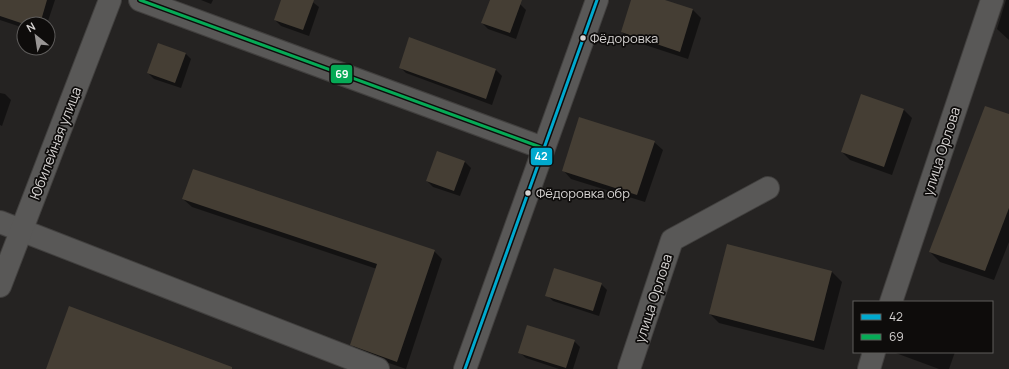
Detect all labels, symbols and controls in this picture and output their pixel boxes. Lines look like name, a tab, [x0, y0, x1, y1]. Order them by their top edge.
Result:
north arrow	[16, 16, 56, 56]
text: N	[24, 18, 38, 35]
place label: Фёдоровка	[590, 29, 658, 47]
marker: Фёдоровка	[578, 33, 588, 43]
line badge: 69	[330, 64, 353, 84]
text: 69	[335, 66, 349, 81]
street label: Юбилейная улица	[25, 84, 85, 202]
street label: улица Орлова	[918, 104, 964, 198]
line badge: 42	[530, 147, 553, 166]
text: 42	[534, 148, 548, 163]
place label: Фёдоровка обр	[536, 184, 630, 202]
marker: Фёдоровка обр	[523, 188, 533, 198]
street label: улица Орлова	[630, 251, 676, 345]
legend	[853, 301, 993, 353]
text: 42	[889, 308, 903, 325]
text: 69	[889, 328, 904, 345]

